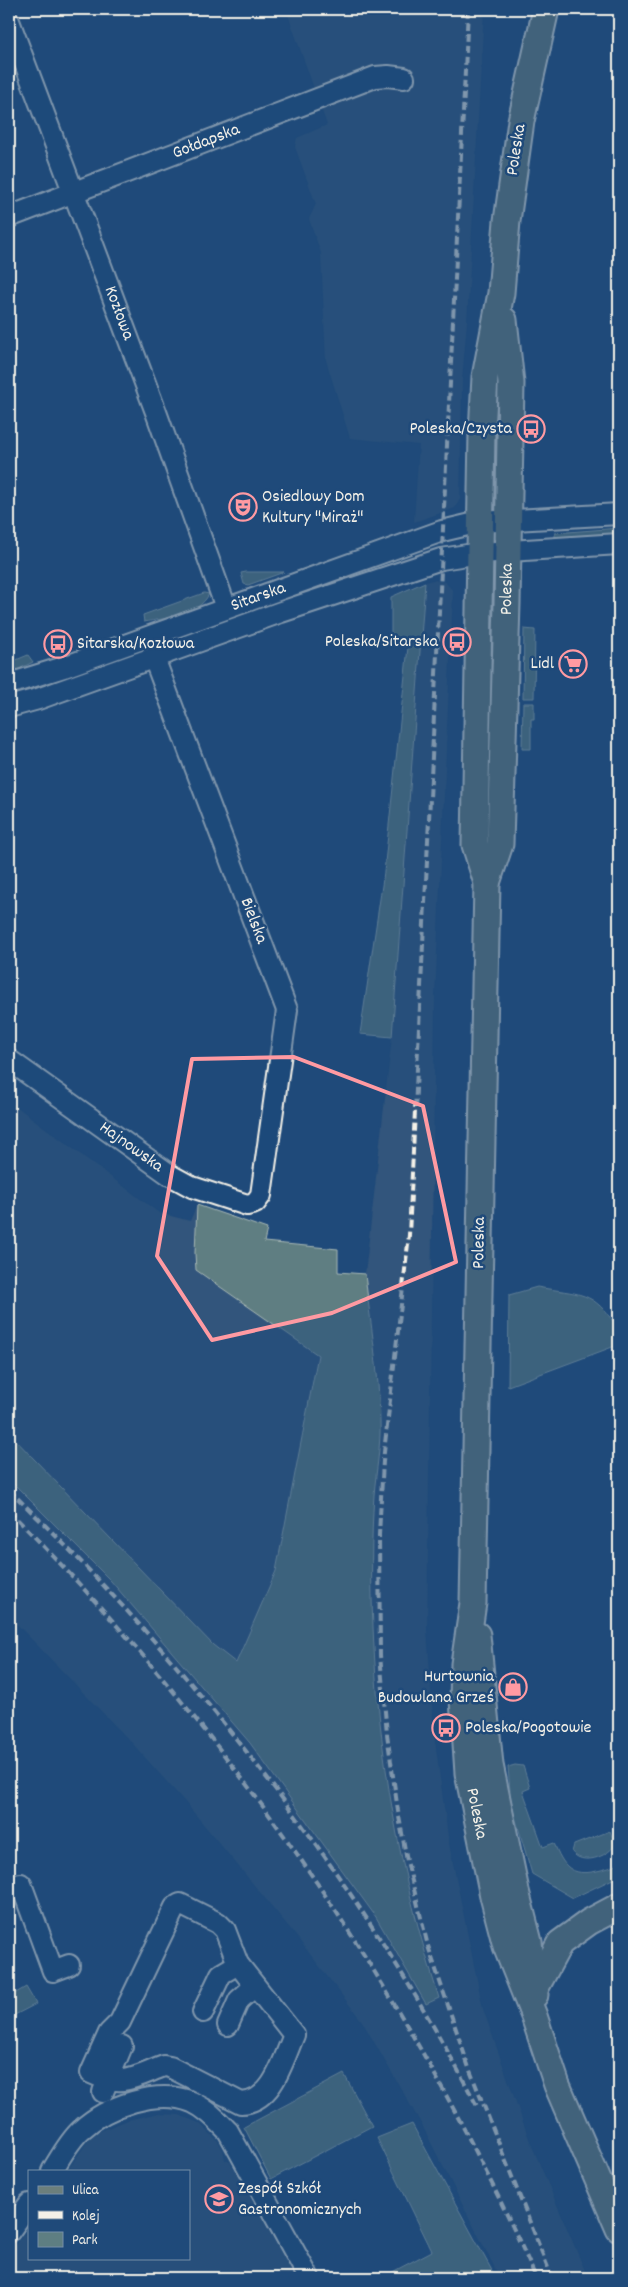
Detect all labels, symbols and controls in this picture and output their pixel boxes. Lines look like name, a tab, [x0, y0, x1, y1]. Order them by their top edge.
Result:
street label: Gołdapska	[169, 117, 244, 166]
street label: Poleska	[501, 122, 533, 178]
street label: Kozłowa	[97, 283, 141, 344]
bus stop icon: Poleska/Czysta	[516, 414, 546, 444]
place label: Poleska/Czysta	[409, 417, 513, 442]
place label: Osiedlowy Dom Kultury "Miraż"	[262, 485, 365, 531]
theatre icon: Osiedlowy Dom Kultury "Miraż"	[228, 492, 258, 522]
street label: Poleska	[494, 563, 520, 615]
street label: Sitarska	[227, 576, 290, 618]
bus stop icon: Poleska/Sitarska	[442, 627, 472, 657]
bus stop icon: Sitarska/Kozłowa	[43, 629, 73, 659]
place label: Poleska/Sitarska	[325, 630, 439, 655]
place label: Sitarska/Kozłowa	[77, 632, 195, 657]
supermarket icon: Lidl	[558, 649, 588, 679]
place label: Lidl	[531, 652, 555, 677]
street label: Bielska	[233, 894, 273, 948]
street label: Hajnowska	[94, 1116, 169, 1179]
street label: Poleska	[467, 1216, 493, 1269]
place label: Hurtownia Budowlana Grześ	[378, 1665, 495, 1711]
shop icon: Hurtownia Budowlana Grześ	[498, 1672, 528, 1702]
bus stop icon: Poleska/Pogotowie	[431, 1713, 461, 1743]
place label: Poleska/Pogotowie	[465, 1716, 592, 1741]
street label: Poleska	[459, 1786, 494, 1842]
legend	[28, 2170, 190, 2260]
place label: Zespół Szkół Gastronomicznych	[238, 2177, 362, 2223]
text: Ulica	[72, 2180, 100, 2202]
school or university icon: Zespół Szkół Gastronomicznych	[204, 2184, 234, 2214]
text: Kolej	[72, 2206, 100, 2228]
text: Park	[72, 2230, 98, 2252]

